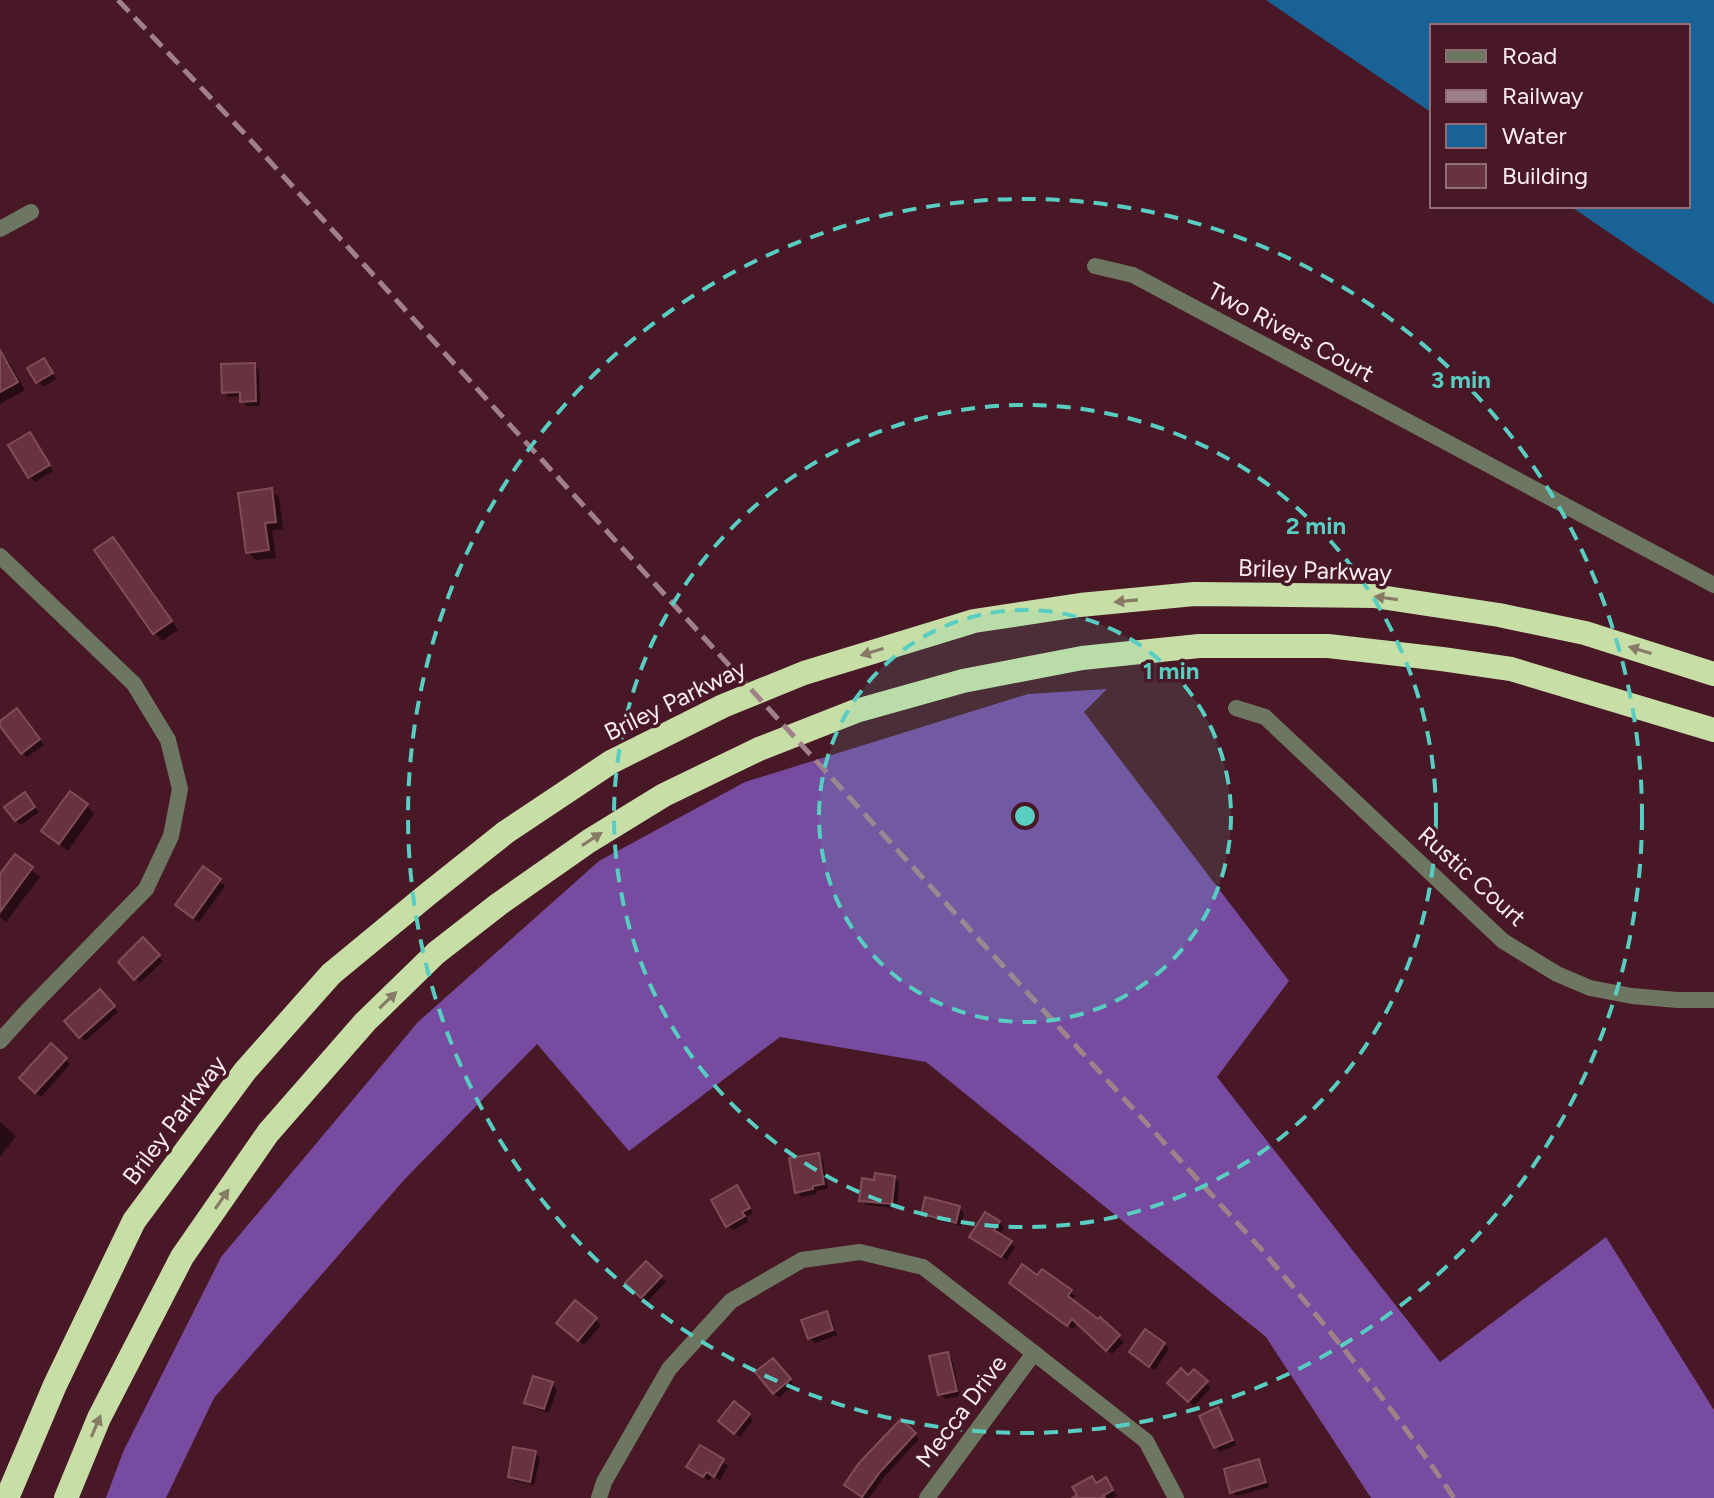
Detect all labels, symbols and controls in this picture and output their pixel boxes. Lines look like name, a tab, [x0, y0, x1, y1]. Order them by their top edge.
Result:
legend	[1430, 24, 1690, 208]
text: Road	[1502, 41, 1557, 70]
text: Railway	[1502, 81, 1584, 110]
text: Water	[1502, 121, 1567, 150]
text: Building	[1502, 161, 1588, 190]
street label: Two Rivers Court	[1203, 276, 1379, 388]
text: 3 min	[1431, 365, 1491, 394]
text: 2 min	[1286, 511, 1346, 540]
street label: Briley Parkway	[1238, 553, 1393, 587]
one-way arrow	[1373, 591, 1398, 604]
one-way arrow	[1113, 594, 1138, 607]
one-way arrow	[1628, 643, 1652, 656]
one-way arrow	[860, 646, 884, 659]
street label: Briley Parkway	[600, 653, 751, 747]
text: 1 min	[1143, 656, 1199, 685]
centre of rings	[1011, 802, 1039, 830]
street label: Rustic Court	[1412, 820, 1532, 932]
one-way arrow	[581, 833, 603, 847]
one-way arrow	[378, 991, 397, 1010]
street label: Briley Parkway	[116, 1050, 232, 1190]
one-way arrow	[214, 1189, 229, 1210]
street label: Mecca Drive	[909, 1349, 1013, 1473]
one-way arrow	[90, 1414, 103, 1438]

